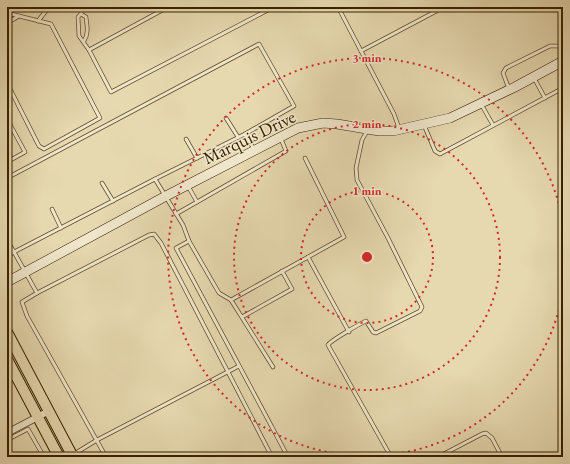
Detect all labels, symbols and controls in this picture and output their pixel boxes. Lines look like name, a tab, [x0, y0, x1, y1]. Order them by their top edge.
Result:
text: 3 min	[352, 50, 382, 66]
street label: Marquis Drive	[199, 105, 299, 169]
text: 2 min	[352, 116, 382, 132]
text: 1 min	[352, 183, 382, 199]
centre of rings	[360, 250, 374, 264]

